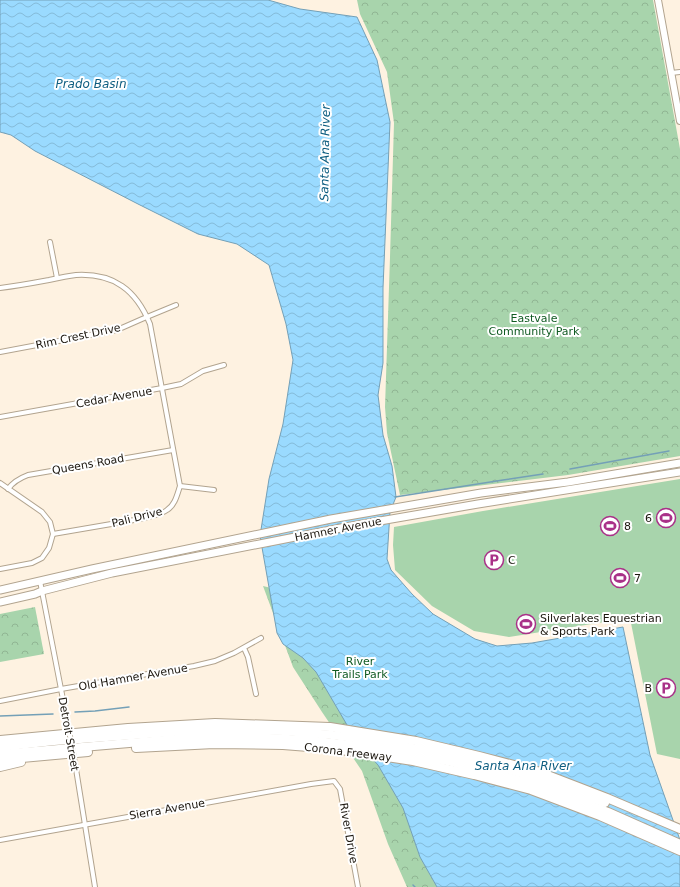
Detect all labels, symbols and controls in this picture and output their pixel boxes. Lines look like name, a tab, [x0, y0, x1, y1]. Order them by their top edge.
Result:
water label: Prado Basin	[55, 77, 127, 91]
water label: Santa Ana River	[317, 104, 333, 201]
park label: Eastvale Community Park	[489, 312, 580, 338]
street label: Rim Crest Drive	[34, 321, 122, 352]
street label: Cedar Avenue	[75, 384, 153, 411]
street label: Queens Road	[51, 452, 125, 477]
street label: Pali Drive	[110, 505, 164, 530]
sports icon: 6	[655, 507, 677, 529]
place label: 6	[645, 512, 652, 525]
street label: Hamner Avenue	[293, 515, 383, 544]
sports icon: 8	[599, 515, 621, 537]
place label: 8	[624, 520, 631, 533]
parking icon: C	[483, 549, 505, 571]
place label: C	[508, 554, 516, 567]
sports icon: 7	[609, 567, 631, 589]
place label: 7	[634, 572, 641, 585]
place label: Silverlakes Equestrian & Sports Park	[540, 612, 662, 638]
sports icon: Silverlakes Equestrian & Sports Park	[515, 613, 537, 635]
park label: River Trails Park	[331, 655, 388, 681]
street label: Old Hamner Avenue	[78, 661, 189, 693]
parking icon: B	[655, 677, 677, 699]
place label: B	[644, 682, 652, 695]
street label: Detroit Street	[56, 696, 82, 773]
street label: Corona Freeway	[303, 741, 393, 764]
water label: Santa Ana River	[475, 759, 572, 773]
street label: Sierra Avenue	[128, 796, 206, 823]
street label: River Drive	[337, 802, 360, 865]

